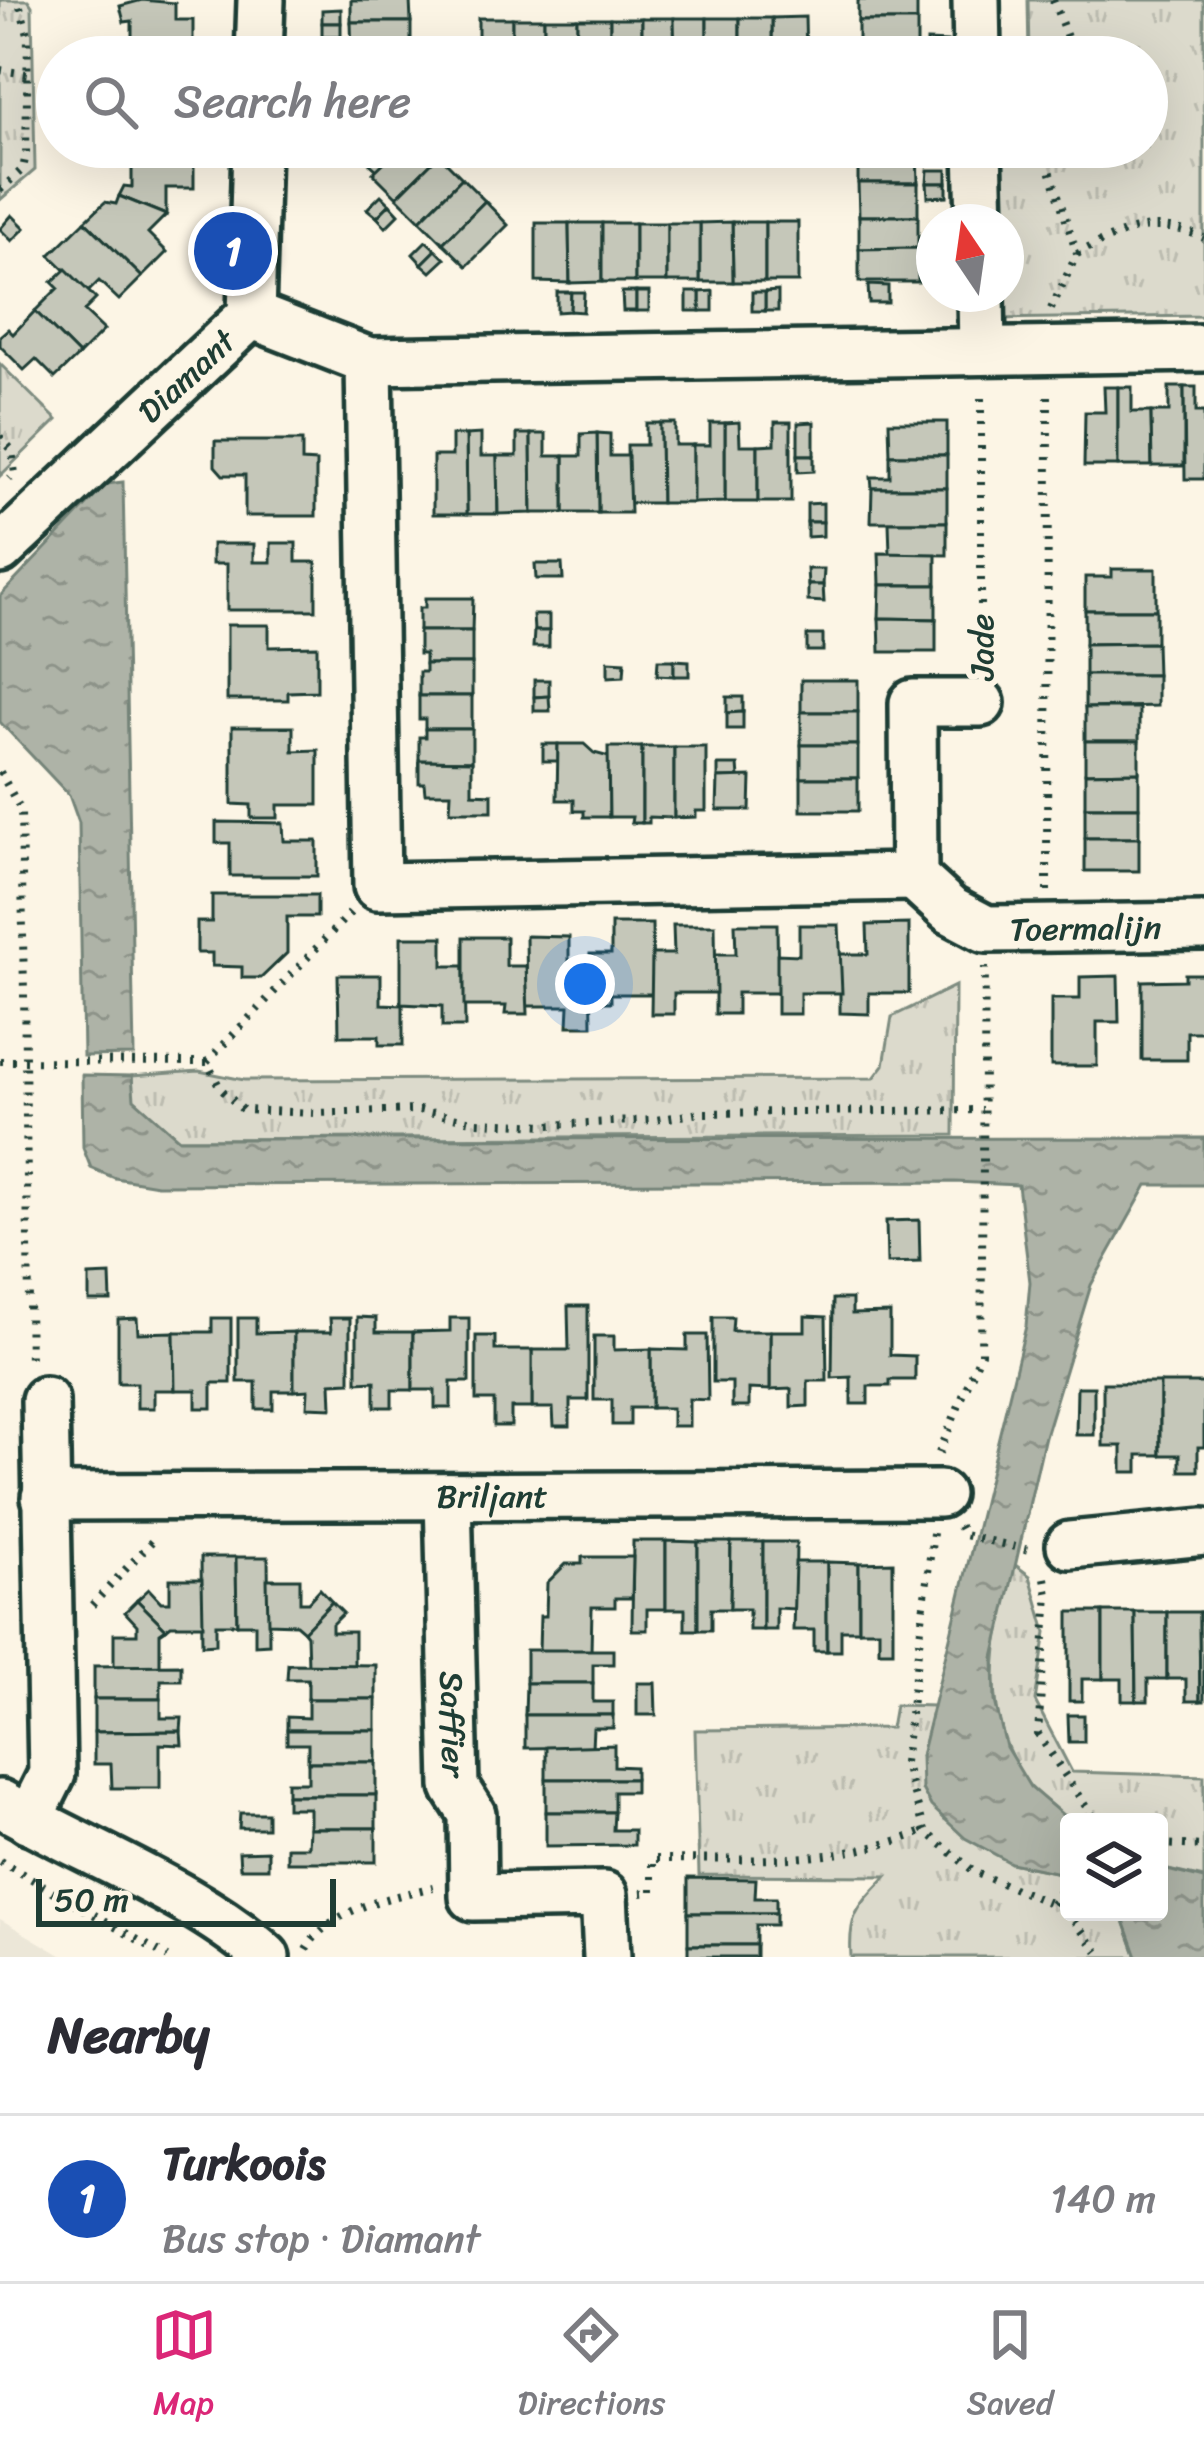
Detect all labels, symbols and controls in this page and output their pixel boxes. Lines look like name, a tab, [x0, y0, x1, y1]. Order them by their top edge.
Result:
search box	[36, 36, 1168, 168]
text: Search here	[174, 62, 411, 142]
icon: search	[78, 69, 144, 135]
north arrow	[916, 204, 1024, 312]
pin: 1	[194, 206, 272, 296]
street label: Diamant	[124, 314, 251, 438]
street label: Jade	[953, 614, 1011, 681]
street label: Toermalijn	[1009, 899, 1162, 959]
your location	[555, 954, 615, 1014]
street label: Briljant	[436, 1467, 548, 1526]
street label: Saffier	[422, 1670, 483, 1780]
map controls	[1060, 1813, 1168, 1921]
button: layers	[1060, 1813, 1168, 1921]
text: 50 m	[54, 1871, 129, 1929]
scale bar	[36, 1873, 336, 1926]
text: Nearby	[48, 1990, 209, 2080]
text: Turkoois	[162, 2124, 325, 2204]
text: 1	[79, 2164, 95, 2233]
text: 140 m	[1050, 2164, 1156, 2233]
text: Bus stop · Diamant	[162, 2204, 480, 2273]
tab: Map	[151, 2302, 217, 2432]
tab: Directions	[518, 2302, 665, 2432]
tab: Saved	[966, 2302, 1053, 2432]

